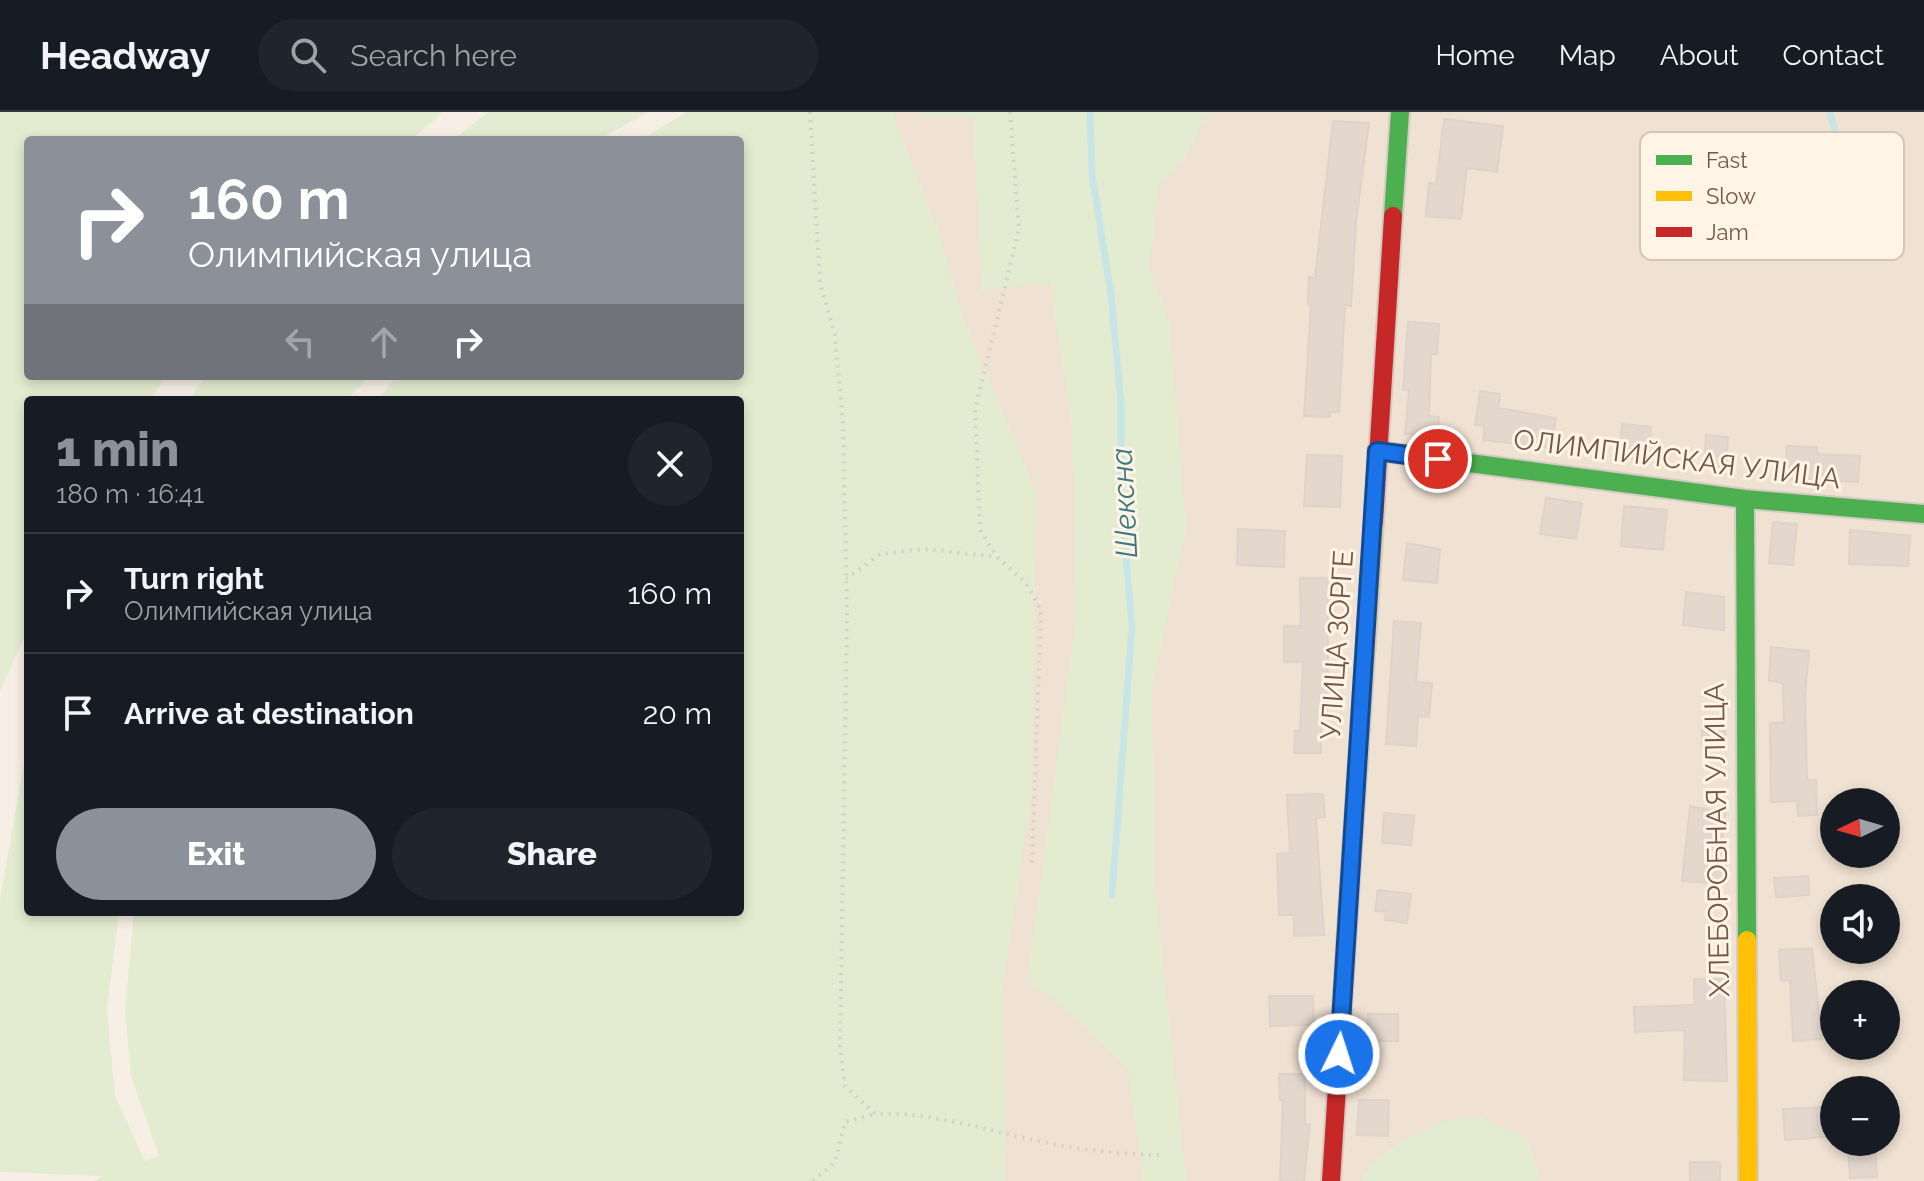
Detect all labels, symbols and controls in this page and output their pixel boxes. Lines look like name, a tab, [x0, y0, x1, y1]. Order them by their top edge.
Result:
search box	[258, 19, 818, 91]
text: Headway	[40, 33, 210, 78]
icon: search	[286, 33, 330, 77]
text: Search here	[350, 38, 517, 73]
text: Home	[1435, 39, 1515, 72]
text: Map	[1559, 39, 1616, 72]
text: About	[1660, 39, 1739, 72]
text: Contact	[1783, 39, 1884, 72]
legend	[1640, 132, 1904, 260]
text: Fast	[1706, 147, 1748, 173]
text: 160 m	[188, 166, 350, 232]
icon: right	[56, 168, 160, 272]
text: Slow	[1706, 183, 1756, 209]
text: Jam	[1706, 219, 1749, 245]
text: Олимпийская улица	[188, 233, 532, 275]
icon: left	[278, 320, 322, 364]
icon: ahead	[362, 320, 406, 364]
icon: right	[446, 320, 490, 364]
text: 1 min	[56, 421, 179, 477]
button: close	[628, 422, 712, 506]
street label: ОЛИМПИЙСКАЯ УЛИЦА	[1512, 423, 1842, 495]
pin	[1404, 425, 1472, 493]
icon: arrive	[1416, 437, 1460, 481]
water label: Шексна	[1104, 447, 1144, 559]
text: 180 m · 16:41	[56, 479, 204, 509]
street label: УЛИЦА ЗОРГЕ	[1314, 549, 1360, 741]
text: Turn right	[124, 561, 264, 596]
icon: right	[56, 571, 100, 615]
text: 160 m	[627, 576, 712, 611]
text: Олимпийская улица	[124, 596, 373, 626]
street label: ХЛЕБОРОБНАЯ УЛИЦА	[1698, 683, 1736, 997]
icon: arrive	[56, 691, 100, 735]
text: Arrive at destination	[124, 696, 414, 731]
text: 20 m	[643, 696, 712, 731]
north arrow	[1820, 788, 1900, 868]
map controls	[1820, 788, 1900, 1156]
button: Exit	[56, 808, 376, 900]
button: Share	[392, 808, 712, 900]
button: sound	[1820, 884, 1900, 964]
button: +	[1820, 980, 1900, 1060]
position arrow	[1297, 1012, 1381, 1096]
button: −	[1820, 1076, 1900, 1156]

